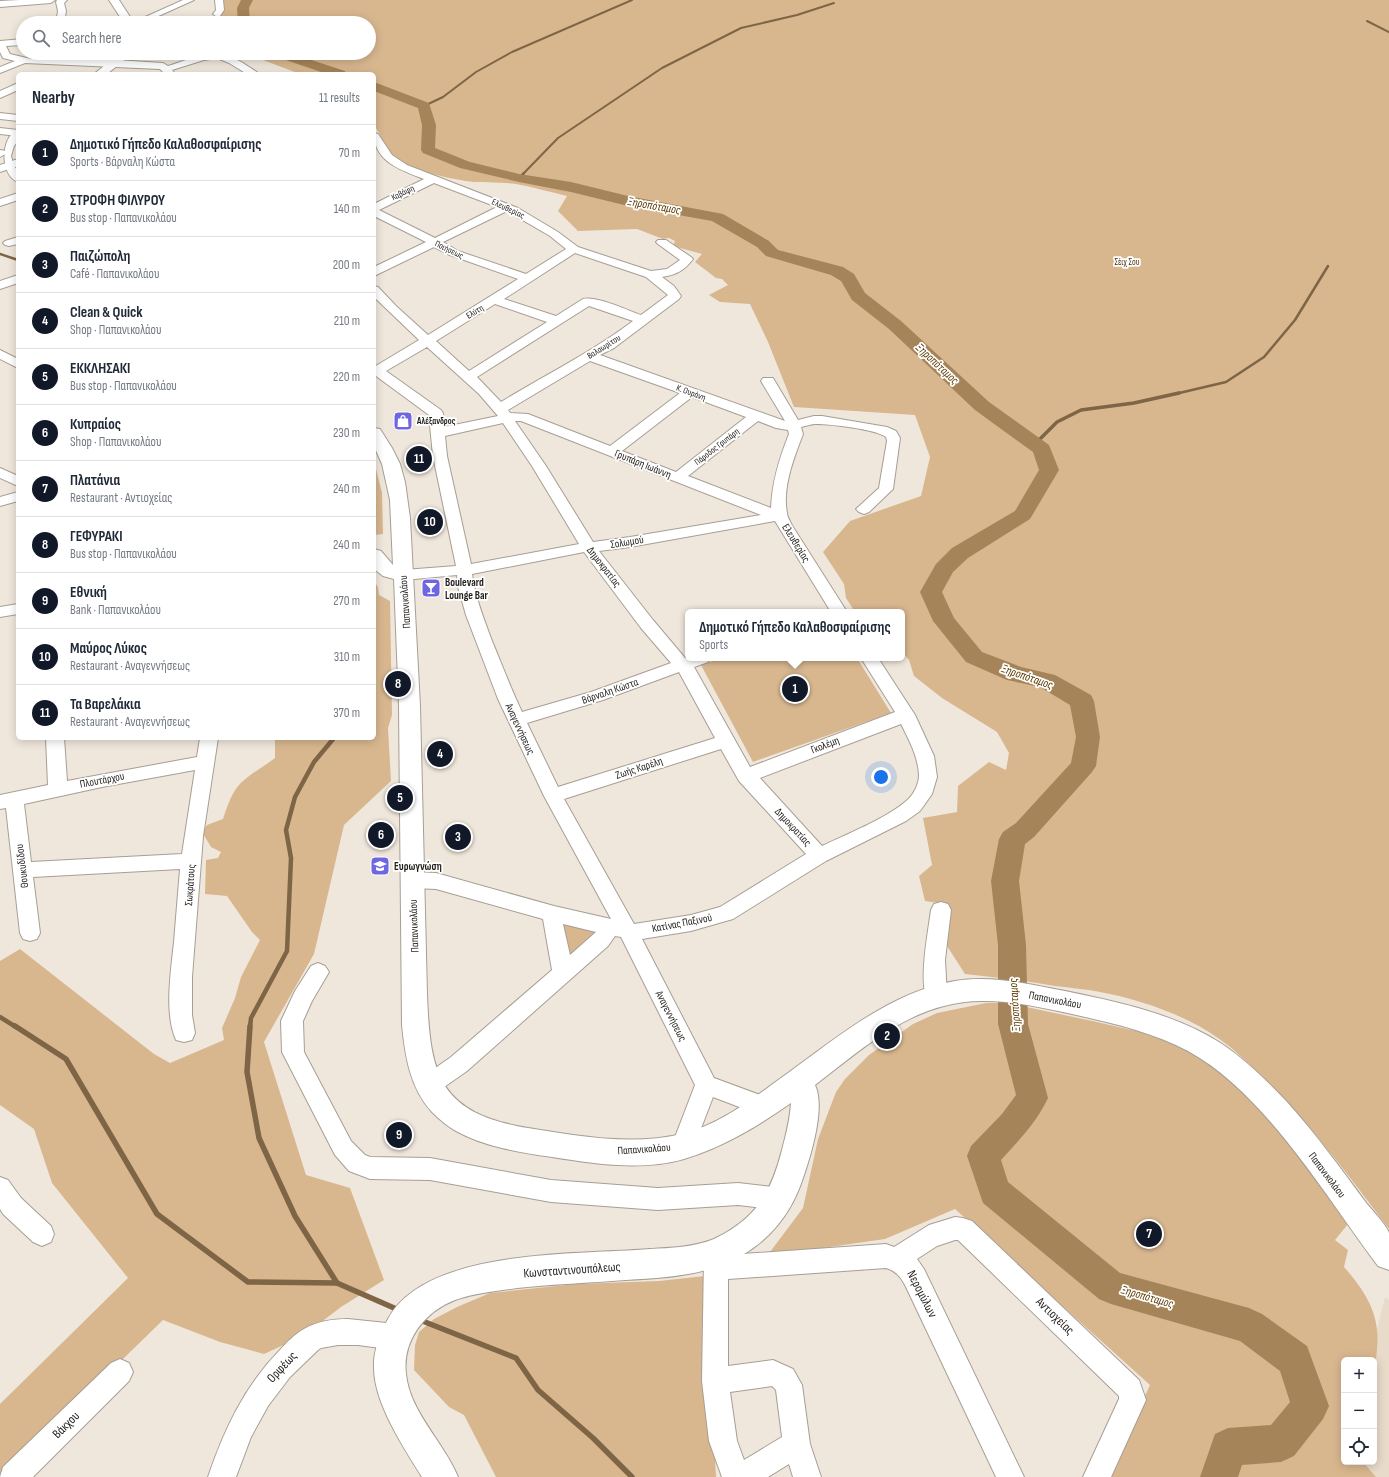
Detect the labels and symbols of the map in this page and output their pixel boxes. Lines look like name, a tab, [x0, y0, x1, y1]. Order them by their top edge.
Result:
street label: Καβάφη	[390, 183, 416, 203]
water label: Ξηροπόταμος	[626, 194, 682, 218]
street label: Ελευθερίας	[490, 197, 527, 222]
street label: Ποιήσεως	[433, 238, 466, 262]
park label: Σέιχ Σου	[1114, 257, 1140, 268]
street label: Ελύτη	[464, 303, 486, 321]
street label: Βαλαωρίτου	[585, 332, 623, 362]
water label: Ξηροπόταμος	[912, 340, 962, 388]
street label: Κ. Ουράνη	[675, 383, 707, 403]
shop icon: Αλέξανδρος	[392, 410, 414, 432]
place label: Αλέξανδρος	[416, 416, 456, 427]
street label: Πάροδος Γρυπάρη	[692, 426, 742, 468]
pin: 11	[406, 444, 432, 474]
street label: Γρυπάρη Ιωάννη	[613, 447, 673, 481]
pin: 10	[417, 507, 443, 537]
street label: Ελευθερίας	[779, 521, 813, 565]
street label: Σολωμού	[609, 533, 645, 551]
street label: Δημοκρατίας	[584, 544, 624, 590]
street label: Παπανικολάου	[397, 575, 413, 629]
place label: Boulevard Lounge Bar	[445, 576, 489, 602]
bar icon: Boulevard Lounge Bar	[420, 577, 442, 599]
water label: Ξηροπόταμος	[999, 661, 1055, 693]
pin: 8	[385, 669, 411, 699]
pin: 1	[782, 674, 808, 704]
street label: Βάρναλη Κώστα	[580, 675, 640, 707]
street label: Αναγεννήσεως	[502, 700, 538, 757]
street label: Γκολέμη	[809, 734, 841, 756]
pin: 4	[427, 739, 453, 769]
street label: Ζωής Καρέλη	[614, 754, 664, 782]
your location	[871, 767, 891, 787]
street label: Πλουτάρχου	[79, 769, 126, 791]
pin: 5	[387, 783, 413, 813]
street label: Δημοκρατίας	[772, 805, 814, 849]
pin: 6	[368, 820, 394, 850]
pin: 3	[445, 822, 471, 852]
street label: Θουκυδίδου	[13, 843, 31, 889]
school or university icon: Ευρωγνώση	[369, 855, 391, 877]
place label: Ευρωγνώση	[394, 860, 442, 873]
street label: Σωκράτους	[182, 864, 198, 906]
street label: Παπανικολάου	[407, 899, 421, 953]
street label: Κατίνας Παξινού	[651, 911, 714, 935]
water label: Ξηροπόταμος	[1006, 977, 1024, 1032]
street label: Αναγεννήσεως	[652, 988, 689, 1044]
street label: Παπανικολάου	[1028, 989, 1083, 1012]
pin: 2	[874, 1021, 900, 1051]
pin: 9	[386, 1120, 412, 1150]
street label: Παπανικολάου	[617, 1141, 671, 1157]
street label: Παπανικολάου	[1306, 1150, 1348, 1200]
pin: 7	[1136, 1219, 1162, 1249]
street label: Κωνσταντινουπόλεως	[523, 1259, 621, 1281]
street label: Νερομύλων	[903, 1268, 941, 1320]
water label: Ξηροπόταμος	[1119, 1282, 1175, 1312]
street label: Αντιοχείας	[1032, 1293, 1078, 1338]
street label: Ορφέως	[263, 1348, 301, 1386]
street label: Βάκχου	[49, 1408, 83, 1442]

